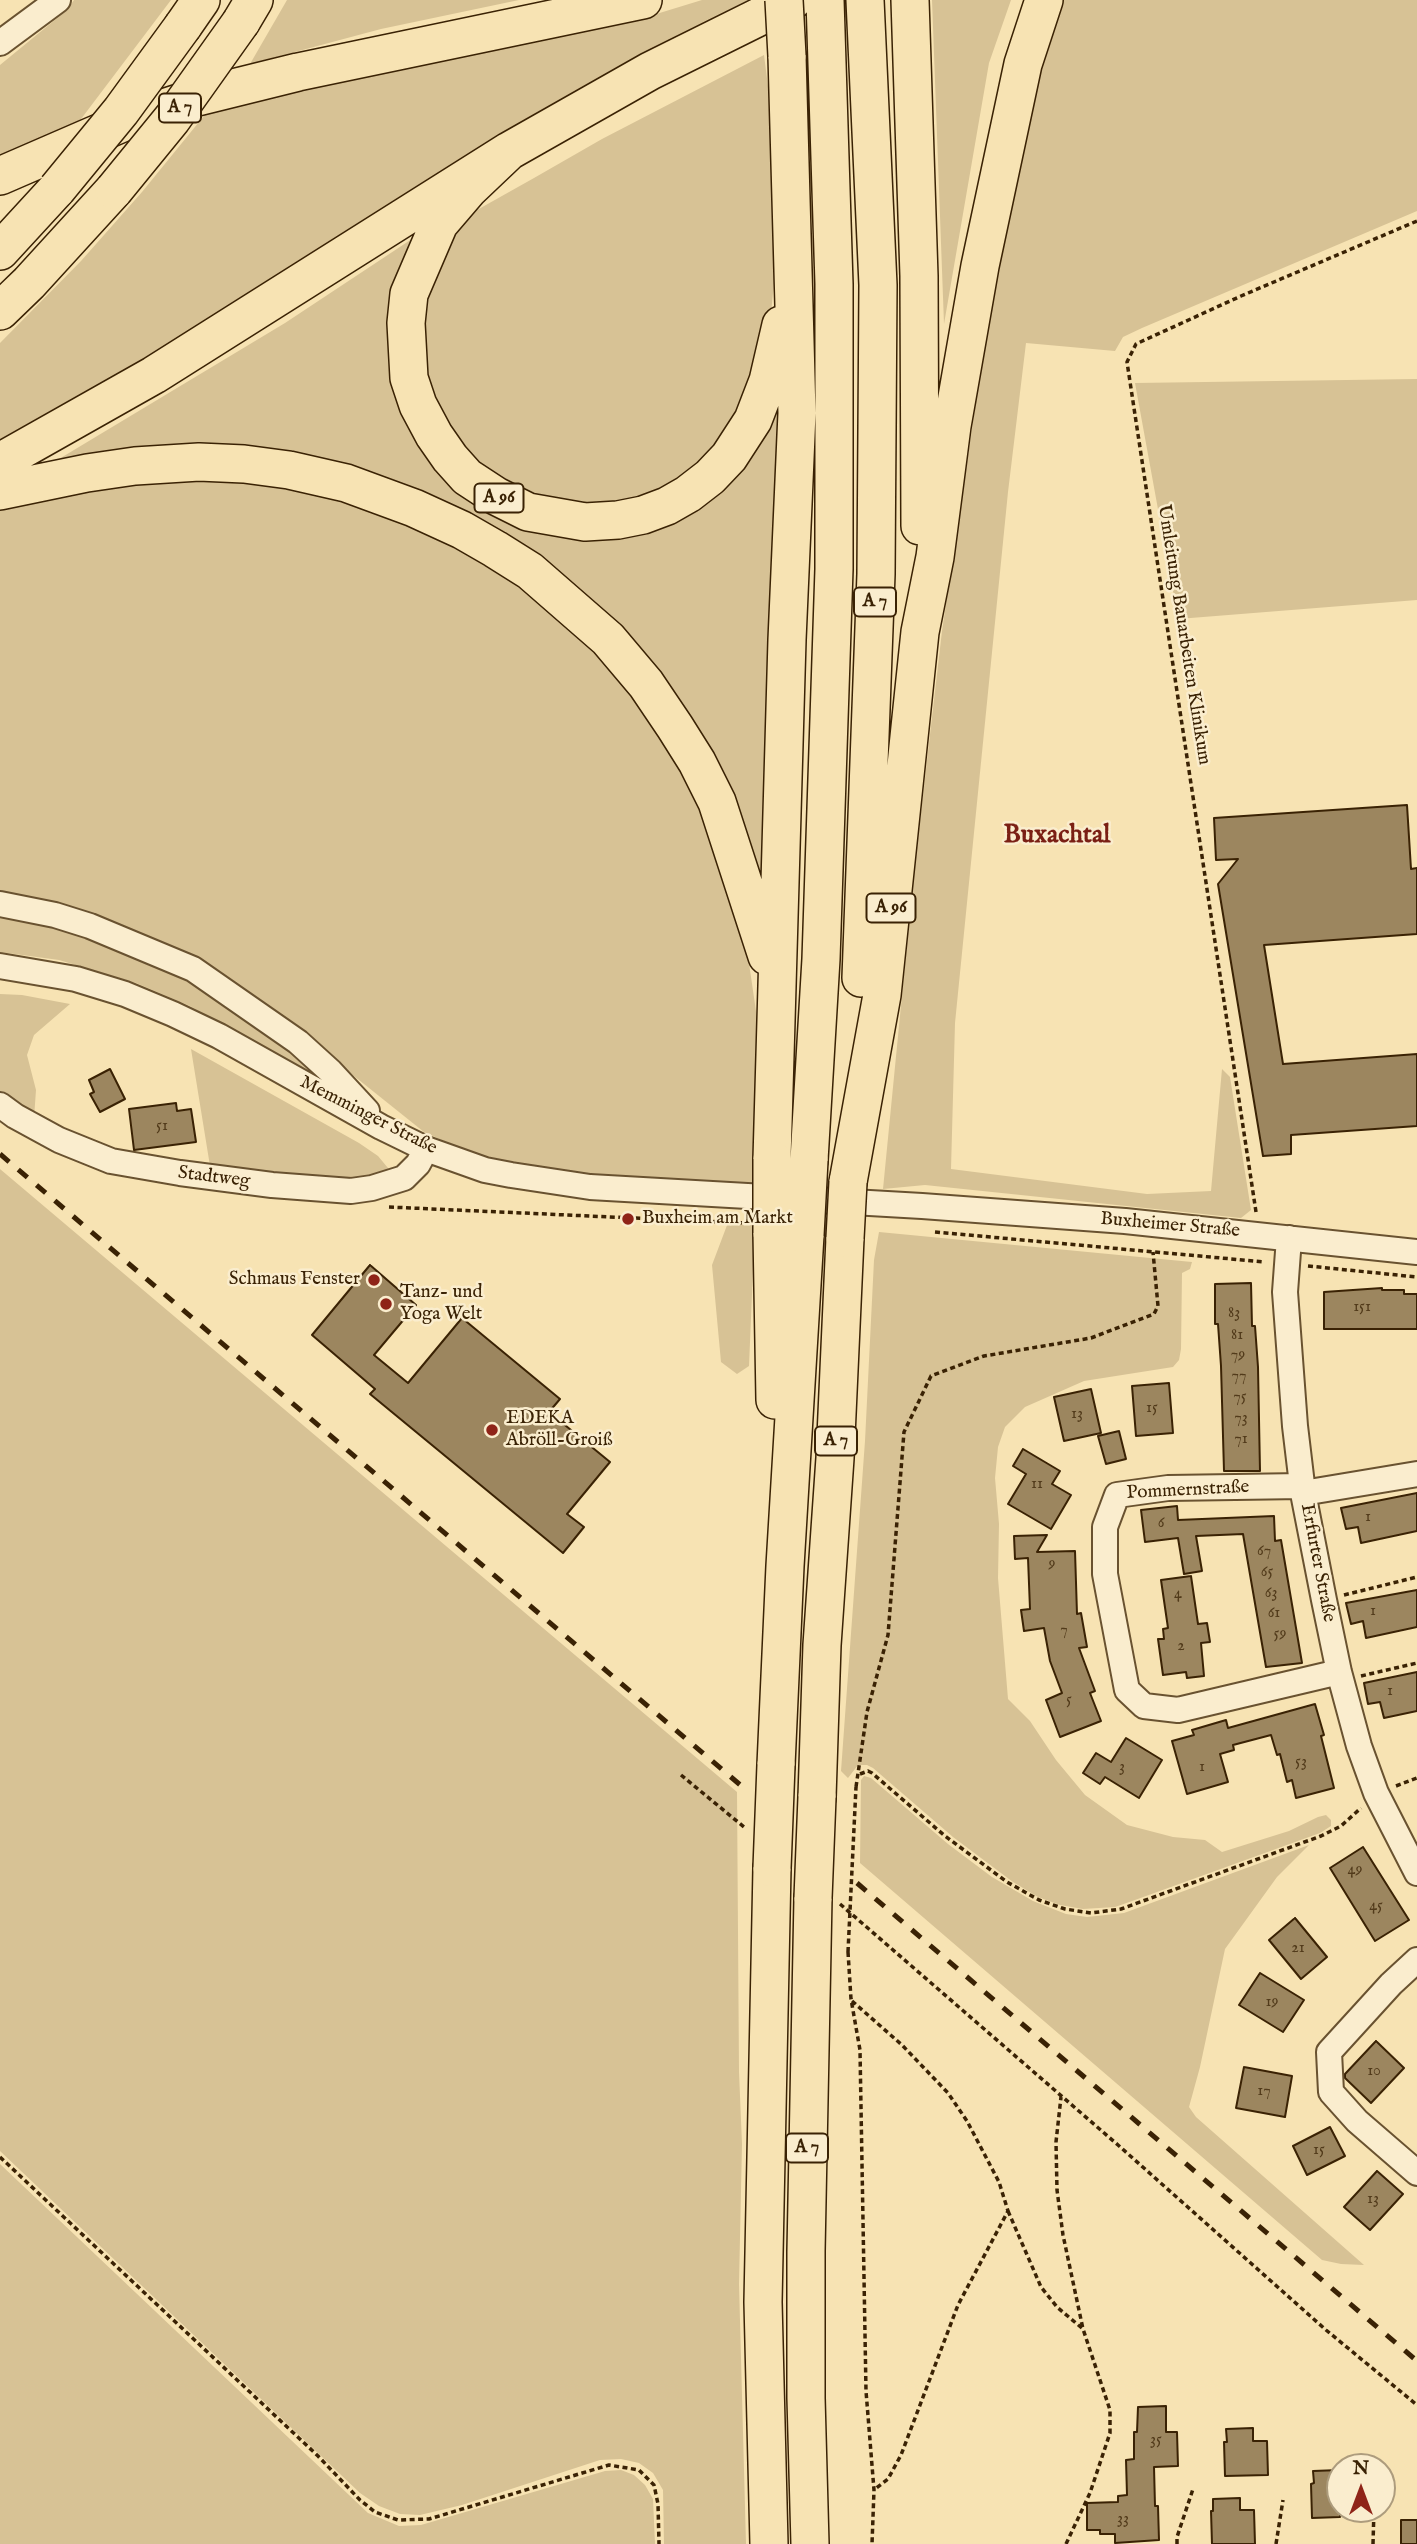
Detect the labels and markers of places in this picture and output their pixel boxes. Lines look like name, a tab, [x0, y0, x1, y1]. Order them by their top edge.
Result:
place label: Buxheim am Markt	[642, 1208, 793, 1230]
marker: Buxheim am Markt	[620, 1211, 636, 1227]
place label: Schmaus Fenster	[229, 1269, 360, 1291]
marker: Schmaus Fenster	[366, 1272, 382, 1288]
place label: Tanz- und Yoga Welt	[400, 1282, 483, 1326]
marker: Tanz- und Yoga Welt	[378, 1296, 394, 1312]
place label: EDEKA Abröll-Groiß	[506, 1408, 612, 1452]
marker: EDEKA Abröll-Groiß	[484, 1422, 500, 1438]

